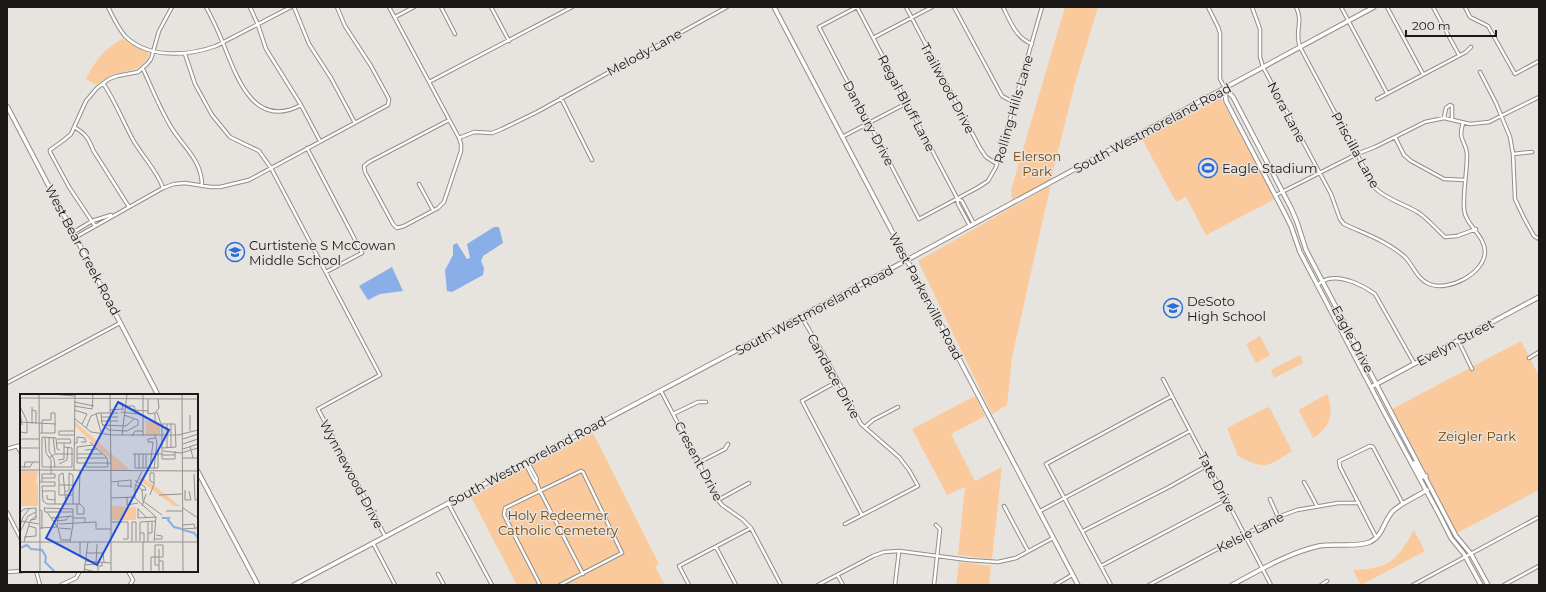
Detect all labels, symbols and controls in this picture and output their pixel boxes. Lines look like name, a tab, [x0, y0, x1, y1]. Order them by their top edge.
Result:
scale bar	[1406, 12, 1496, 38]
text: 200 m	[1412, 18, 1451, 33]
street label: Melody Lane	[604, 25, 684, 79]
street label: Trailwood Drive	[917, 40, 979, 136]
street label: Regal Bluff Lane	[875, 52, 939, 154]
street label: Rolling Hills Lane	[990, 53, 1036, 165]
street label: Danbury Drive	[840, 78, 898, 169]
street label: South Westmoreland Road	[1070, 79, 1234, 177]
street label: Nora Lane	[1264, 79, 1310, 145]
street label: Priscilla Lane	[1328, 109, 1384, 191]
park label: Elerson Park	[1013, 148, 1061, 179]
sports icon: Eagle Stadium	[1197, 157, 1219, 179]
place label: Eagle Stadium	[1222, 160, 1317, 176]
street label: West Bear Creek Road	[42, 182, 124, 318]
street label: West Parkerville Road	[886, 230, 966, 362]
place label: Curtistene S McCowan Middle School	[249, 237, 396, 268]
school or university icon: Curtistene S McCowan Middle School	[224, 241, 246, 263]
street label: South Westmoreland Road	[732, 261, 896, 359]
place label: DeSoto High School	[1187, 293, 1266, 324]
school or university icon: DeSoto High School	[1162, 297, 1184, 319]
street label: Eagle Drive	[1329, 303, 1377, 376]
street label: Evelyn Street	[1414, 315, 1496, 369]
street label: Candace Drive	[804, 331, 864, 421]
inset map	[20, 394, 198, 572]
street label: South Westmoreland Road	[445, 412, 609, 510]
street label: Wynnewood Drive	[317, 417, 387, 531]
street label: Cresent Drive	[671, 418, 727, 504]
park label: Zeigler Park	[1438, 428, 1516, 444]
street label: Tate Drive	[1195, 450, 1239, 515]
park label: Holy Redeemer Catholic Cemetery	[498, 507, 619, 538]
street label: Kelsie Lane	[1214, 508, 1286, 556]

